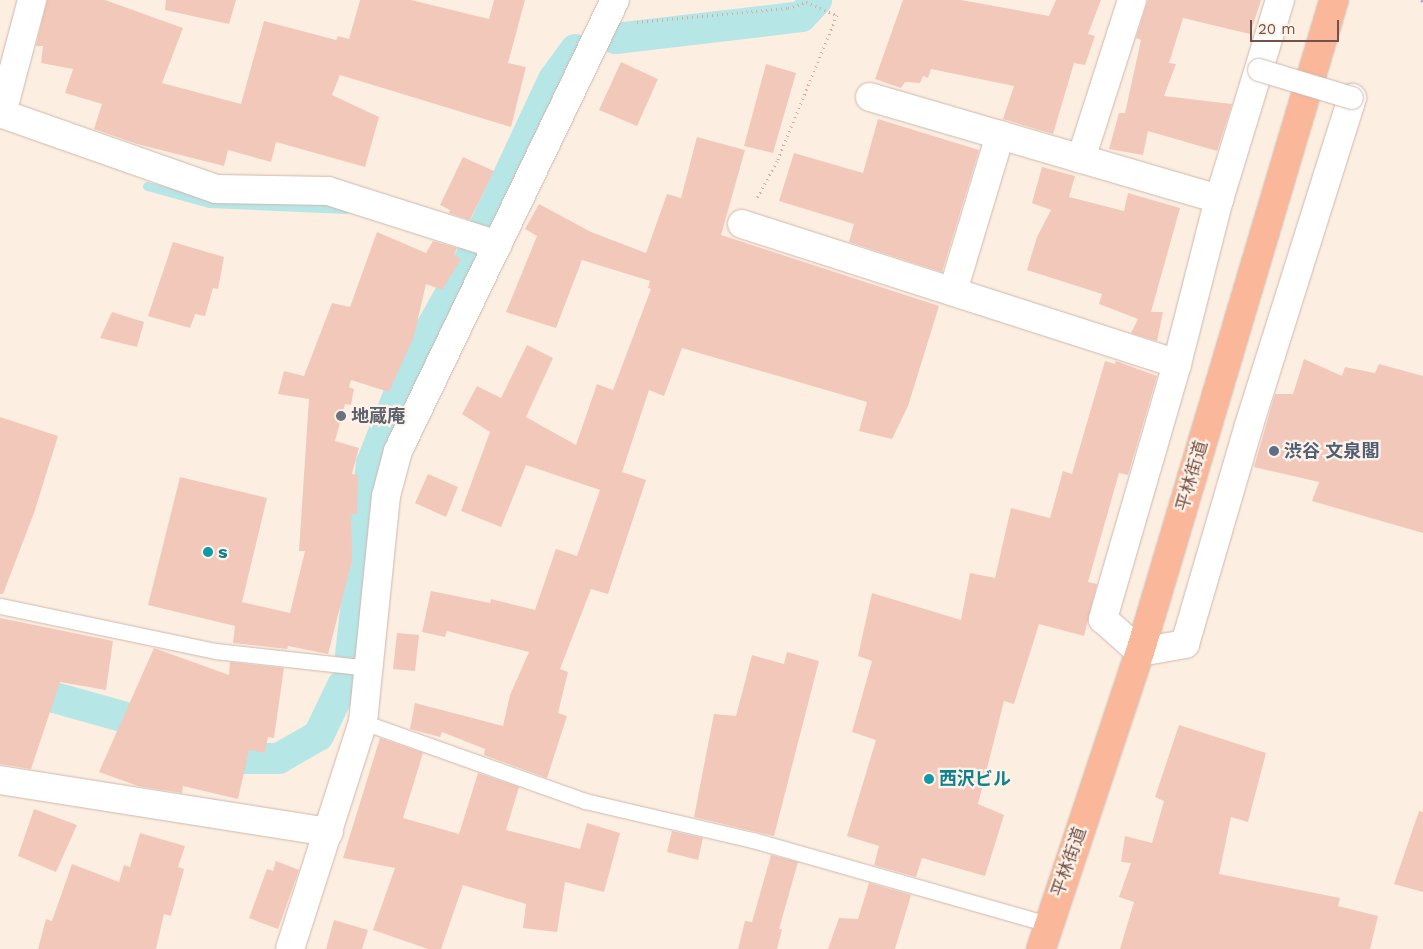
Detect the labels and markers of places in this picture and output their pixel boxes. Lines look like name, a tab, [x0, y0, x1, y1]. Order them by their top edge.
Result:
place label: 地蔵庵	[351, 405, 405, 427]
marker: 地蔵庵	[335, 410, 347, 422]
place label: 渋谷 文泉閣	[1284, 440, 1379, 462]
marker: 渋谷 文泉閣	[1268, 445, 1280, 457]
place label: s	[218, 541, 228, 563]
marker: s	[202, 546, 214, 558]
place label: 西沢ビル	[939, 768, 1011, 790]
marker: 西沢ビル	[923, 773, 935, 785]

